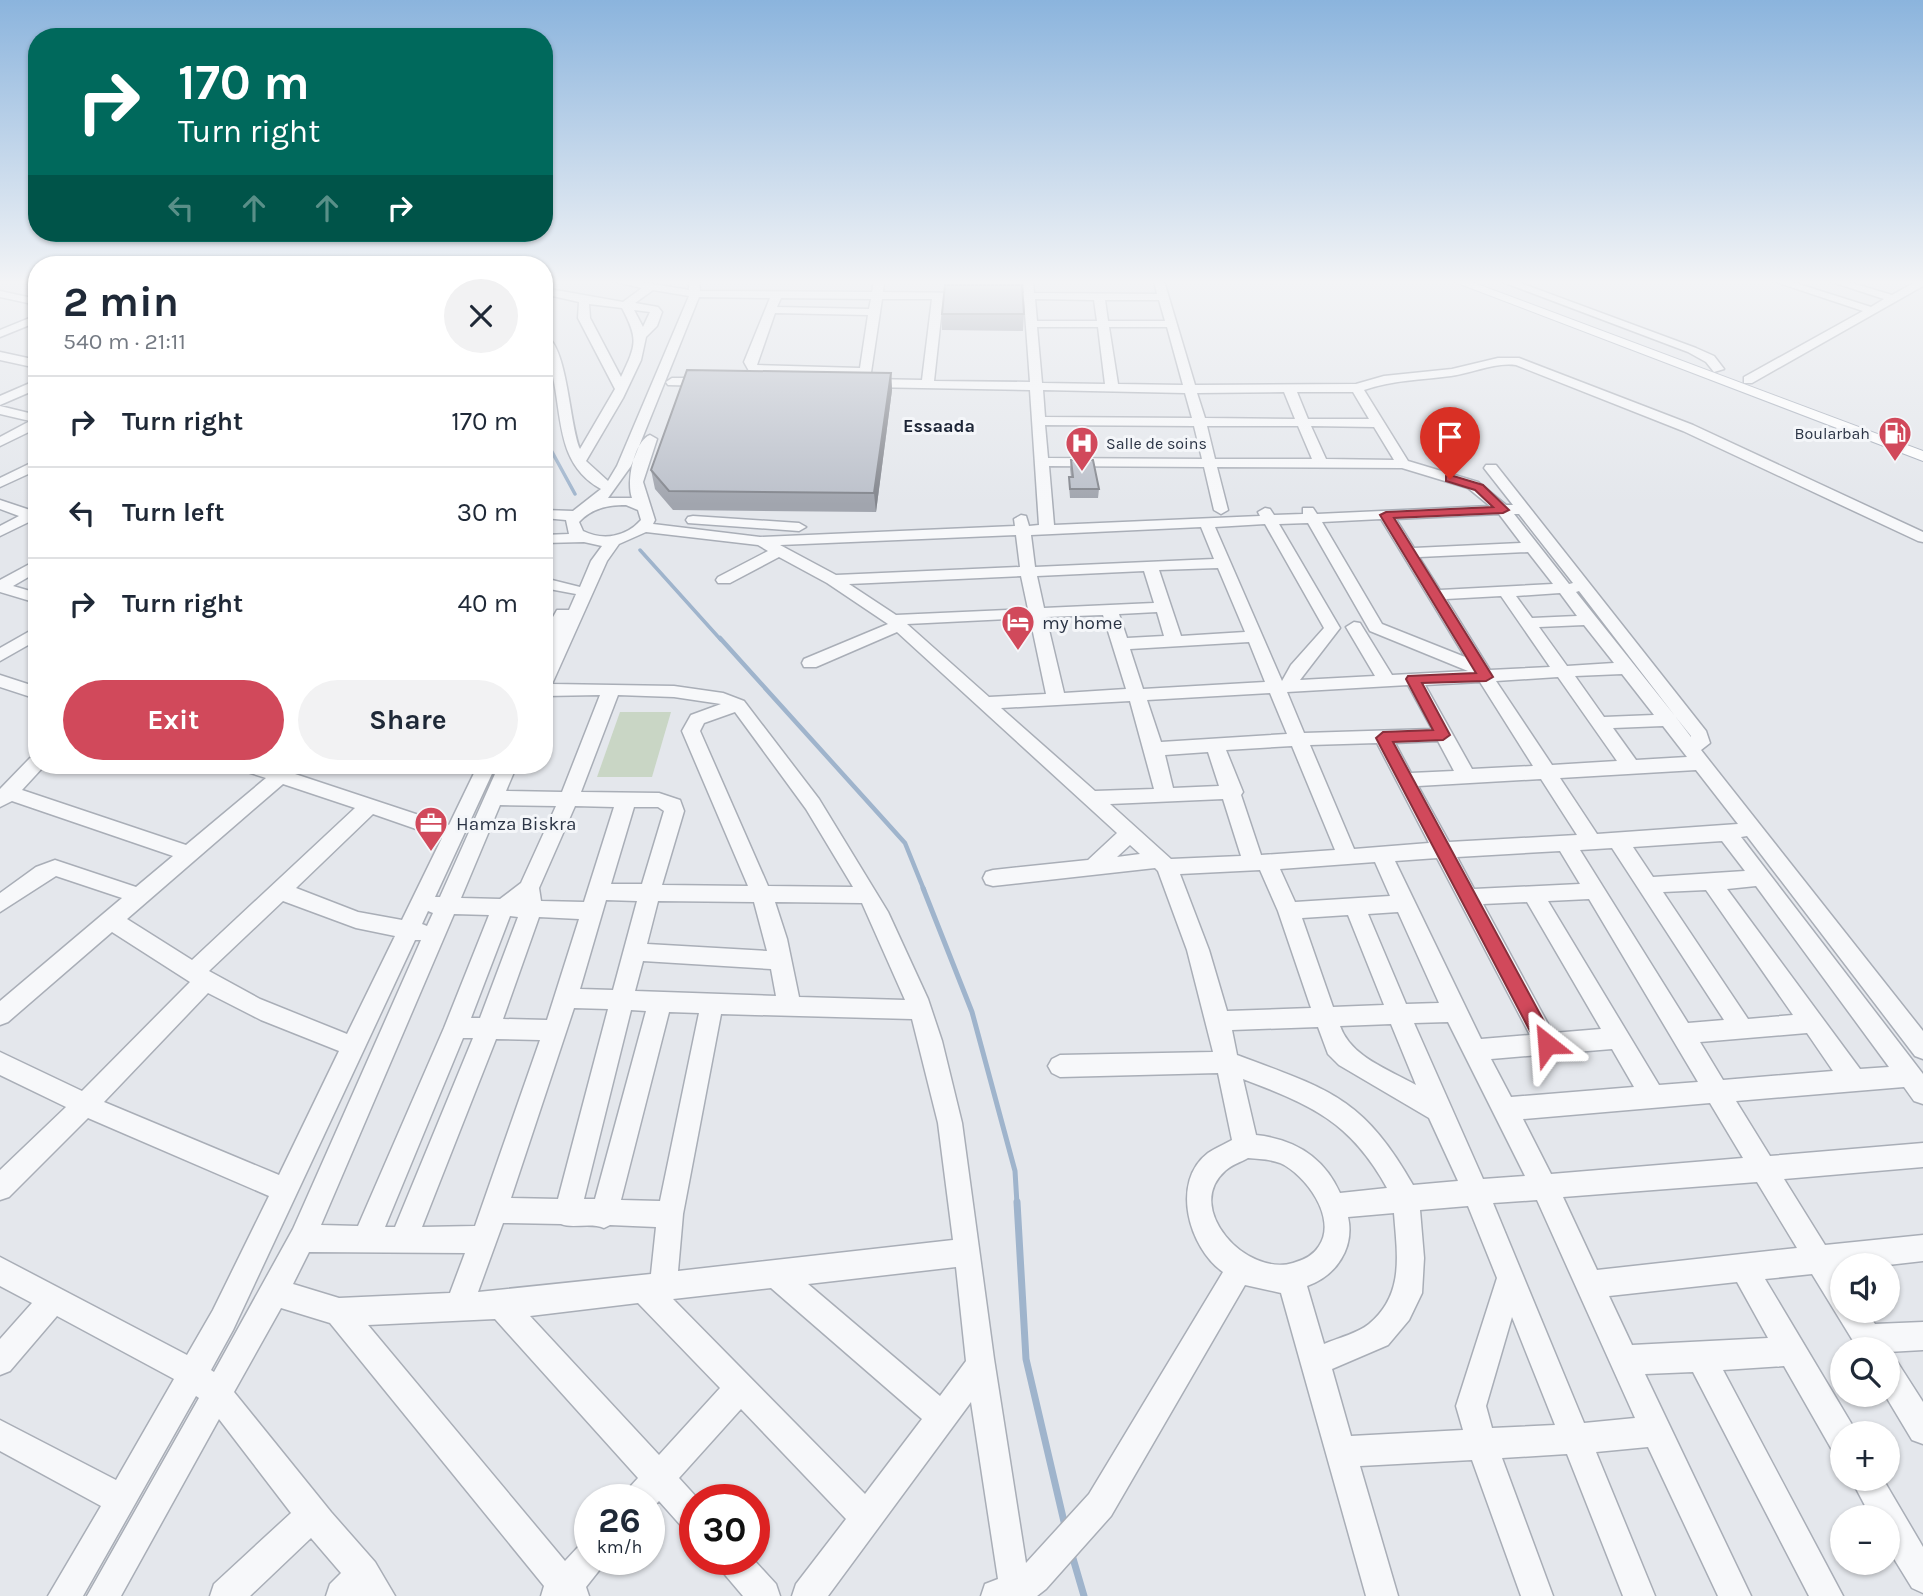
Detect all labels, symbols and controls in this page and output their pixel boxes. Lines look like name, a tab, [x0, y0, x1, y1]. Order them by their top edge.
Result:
text: 170 m	[178, 54, 310, 111]
icon: right	[63, 56, 154, 147]
text: Turn right	[178, 113, 320, 150]
icon: left	[162, 189, 200, 227]
icon: ahead	[235, 189, 273, 227]
icon: ahead	[308, 189, 346, 227]
icon: right	[381, 189, 419, 227]
text: 2 min	[63, 277, 179, 327]
button: close	[444, 279, 518, 353]
text: 540 m · 21:11	[63, 328, 186, 355]
icon: right	[63, 403, 101, 441]
text: Turn right	[122, 406, 243, 437]
text: 170 m	[451, 406, 518, 437]
pin	[1420, 407, 1480, 479]
fuel station icon: Boularbah	[1876, 414, 1914, 463]
district label: Essaada	[903, 415, 975, 437]
icon: arrive	[1431, 418, 1469, 456]
hospital icon: Salle de soins	[1063, 424, 1101, 473]
place label: Boularbah	[1795, 424, 1870, 443]
place label: Salle de soins	[1106, 434, 1207, 453]
icon: left	[63, 494, 101, 532]
text: Turn left	[122, 497, 224, 528]
text: 30 m	[457, 497, 518, 528]
icon: right	[63, 585, 101, 623]
text: Turn right	[122, 588, 243, 619]
text: 40 m	[458, 588, 518, 619]
hotel icon: my home	[999, 603, 1037, 652]
place label: my home	[1042, 612, 1123, 634]
button: Exit	[63, 680, 284, 760]
button: Share	[298, 680, 518, 760]
office icon: Hamza Biskra	[412, 804, 450, 853]
place label: Hamza Biskra	[456, 813, 576, 835]
position arrow	[1510, 1007, 1584, 1081]
map controls	[1830, 1253, 1900, 1575]
button: sound	[1830, 1253, 1900, 1323]
button: search	[1830, 1337, 1900, 1407]
button: +	[1830, 1421, 1900, 1491]
speed limit sign: 30	[679, 1484, 770, 1575]
text: 26	[598, 1500, 641, 1541]
button: −	[1830, 1505, 1900, 1575]
text: km/h	[597, 1536, 642, 1558]

